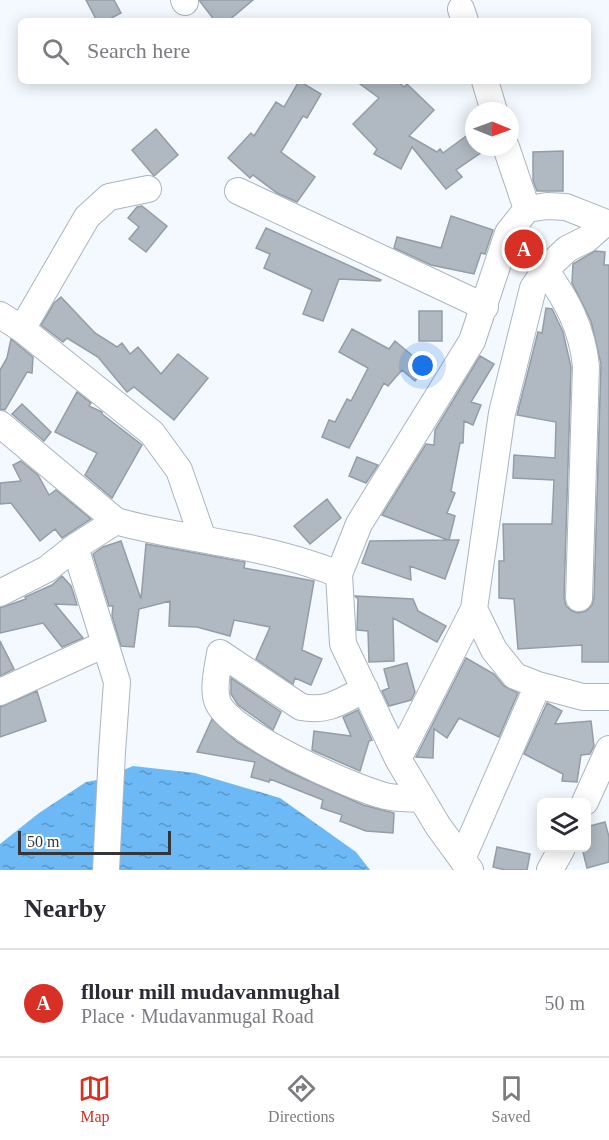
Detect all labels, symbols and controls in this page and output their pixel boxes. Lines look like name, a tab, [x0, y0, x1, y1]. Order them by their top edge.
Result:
search box	[18, 18, 591, 84]
icon: search	[39, 35, 72, 68]
text: Search here	[87, 38, 190, 63]
north arrow	[465, 102, 519, 156]
pin: A	[504, 226, 544, 272]
your location	[408, 351, 437, 380]
map controls	[537, 798, 591, 852]
button: layers	[537, 798, 591, 852]
scale bar	[18, 828, 171, 856]
text: 50 m	[27, 833, 59, 850]
text: Nearby	[24, 894, 106, 923]
text: fllour mill mudavanmughal	[81, 979, 340, 1004]
text: A	[36, 992, 51, 1014]
text: 50 m	[544, 992, 585, 1014]
text: Place · Mudavanmugal Road	[81, 1005, 314, 1027]
tab: Map	[78, 1072, 111, 1126]
tab: Directions	[268, 1072, 335, 1126]
tab: Saved	[491, 1072, 531, 1126]

